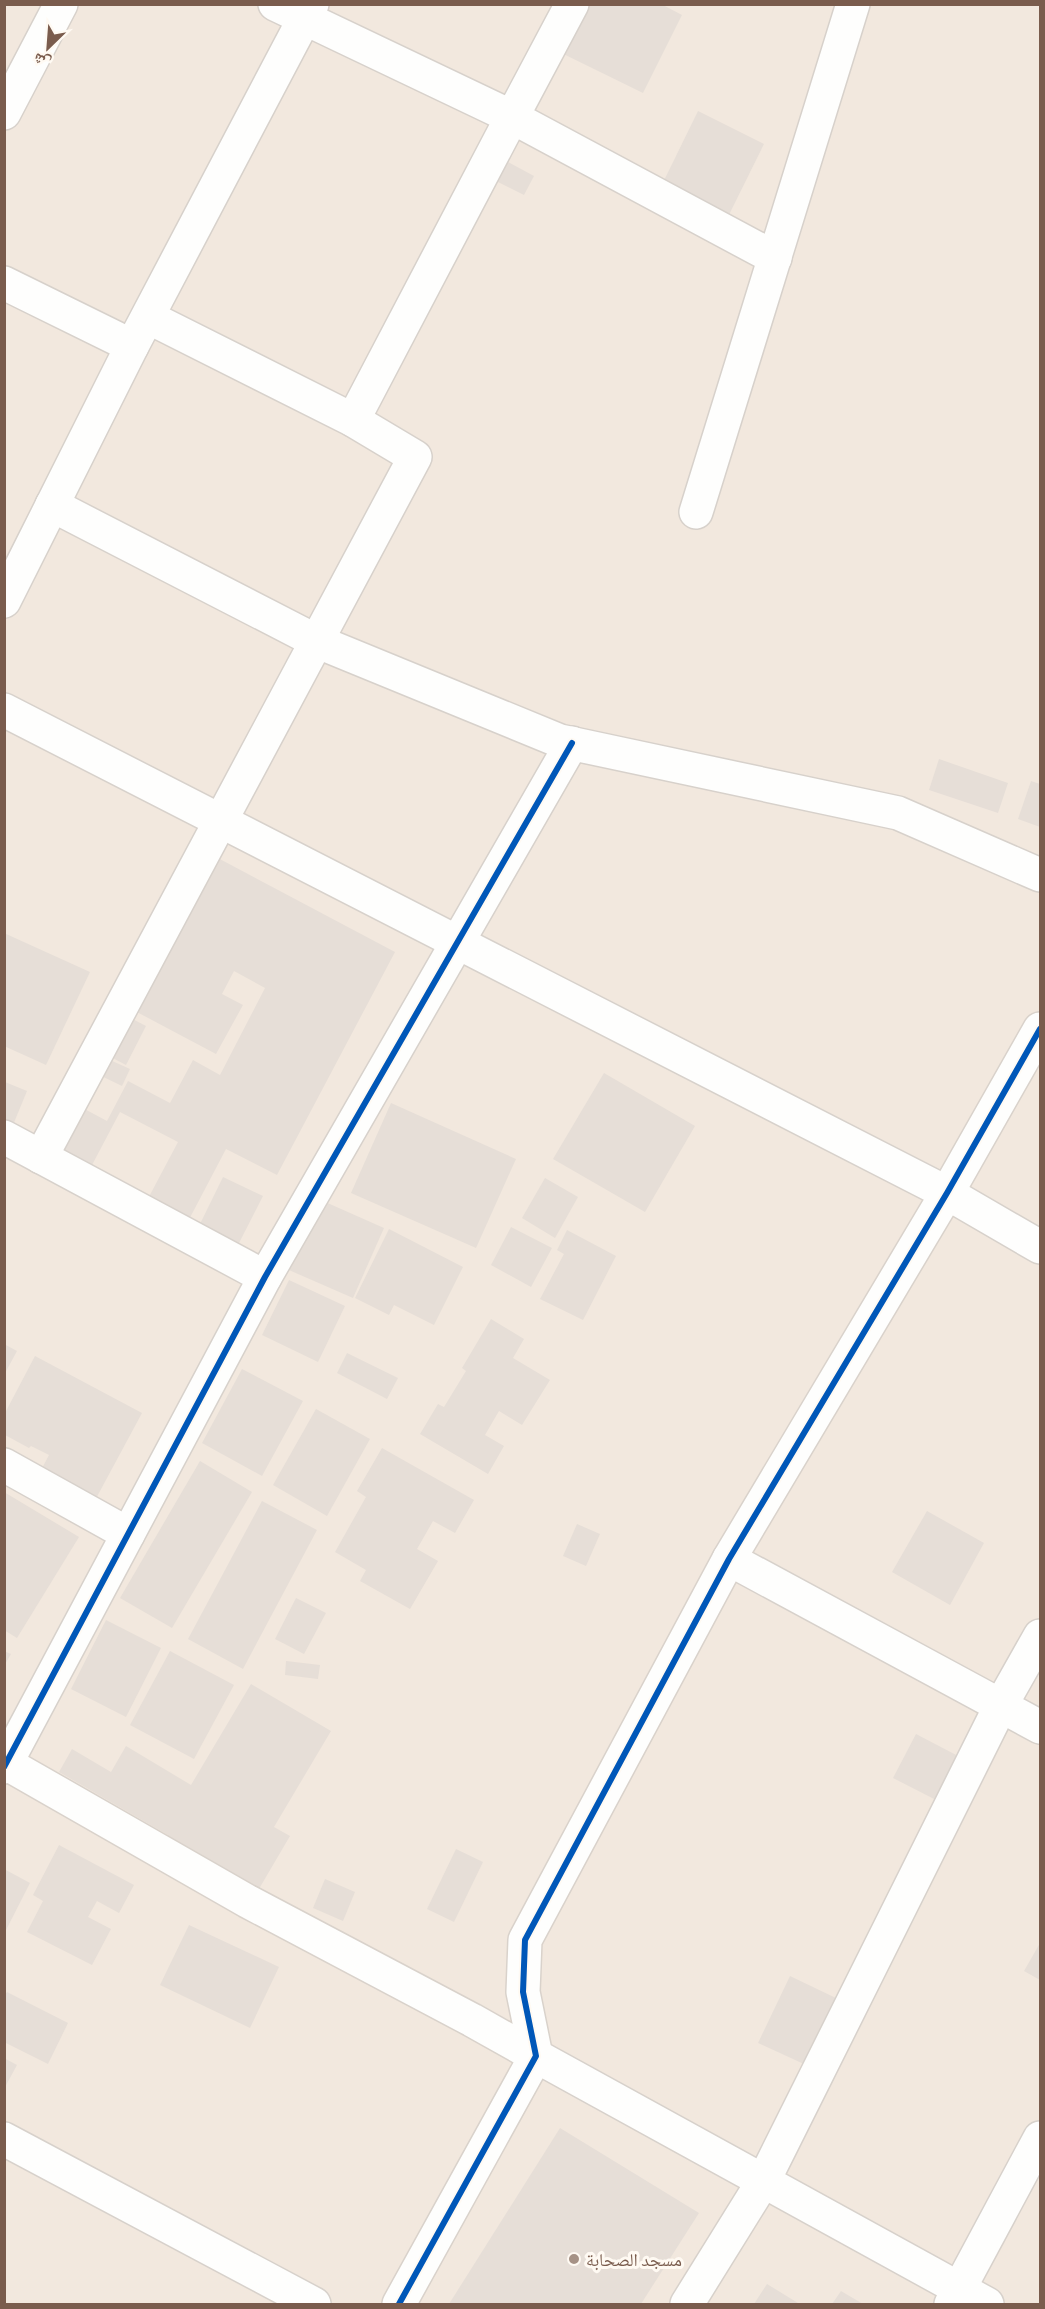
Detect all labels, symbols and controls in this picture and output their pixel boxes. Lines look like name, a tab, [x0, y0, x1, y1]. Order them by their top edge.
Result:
north arrow	[18, 18, 78, 78]
text: ش	[30, 49, 54, 74]
place label: مسجد الصحابة	[586, 2248, 682, 2271]
marker: مسجد الصحابة	[567, 2252, 581, 2266]

